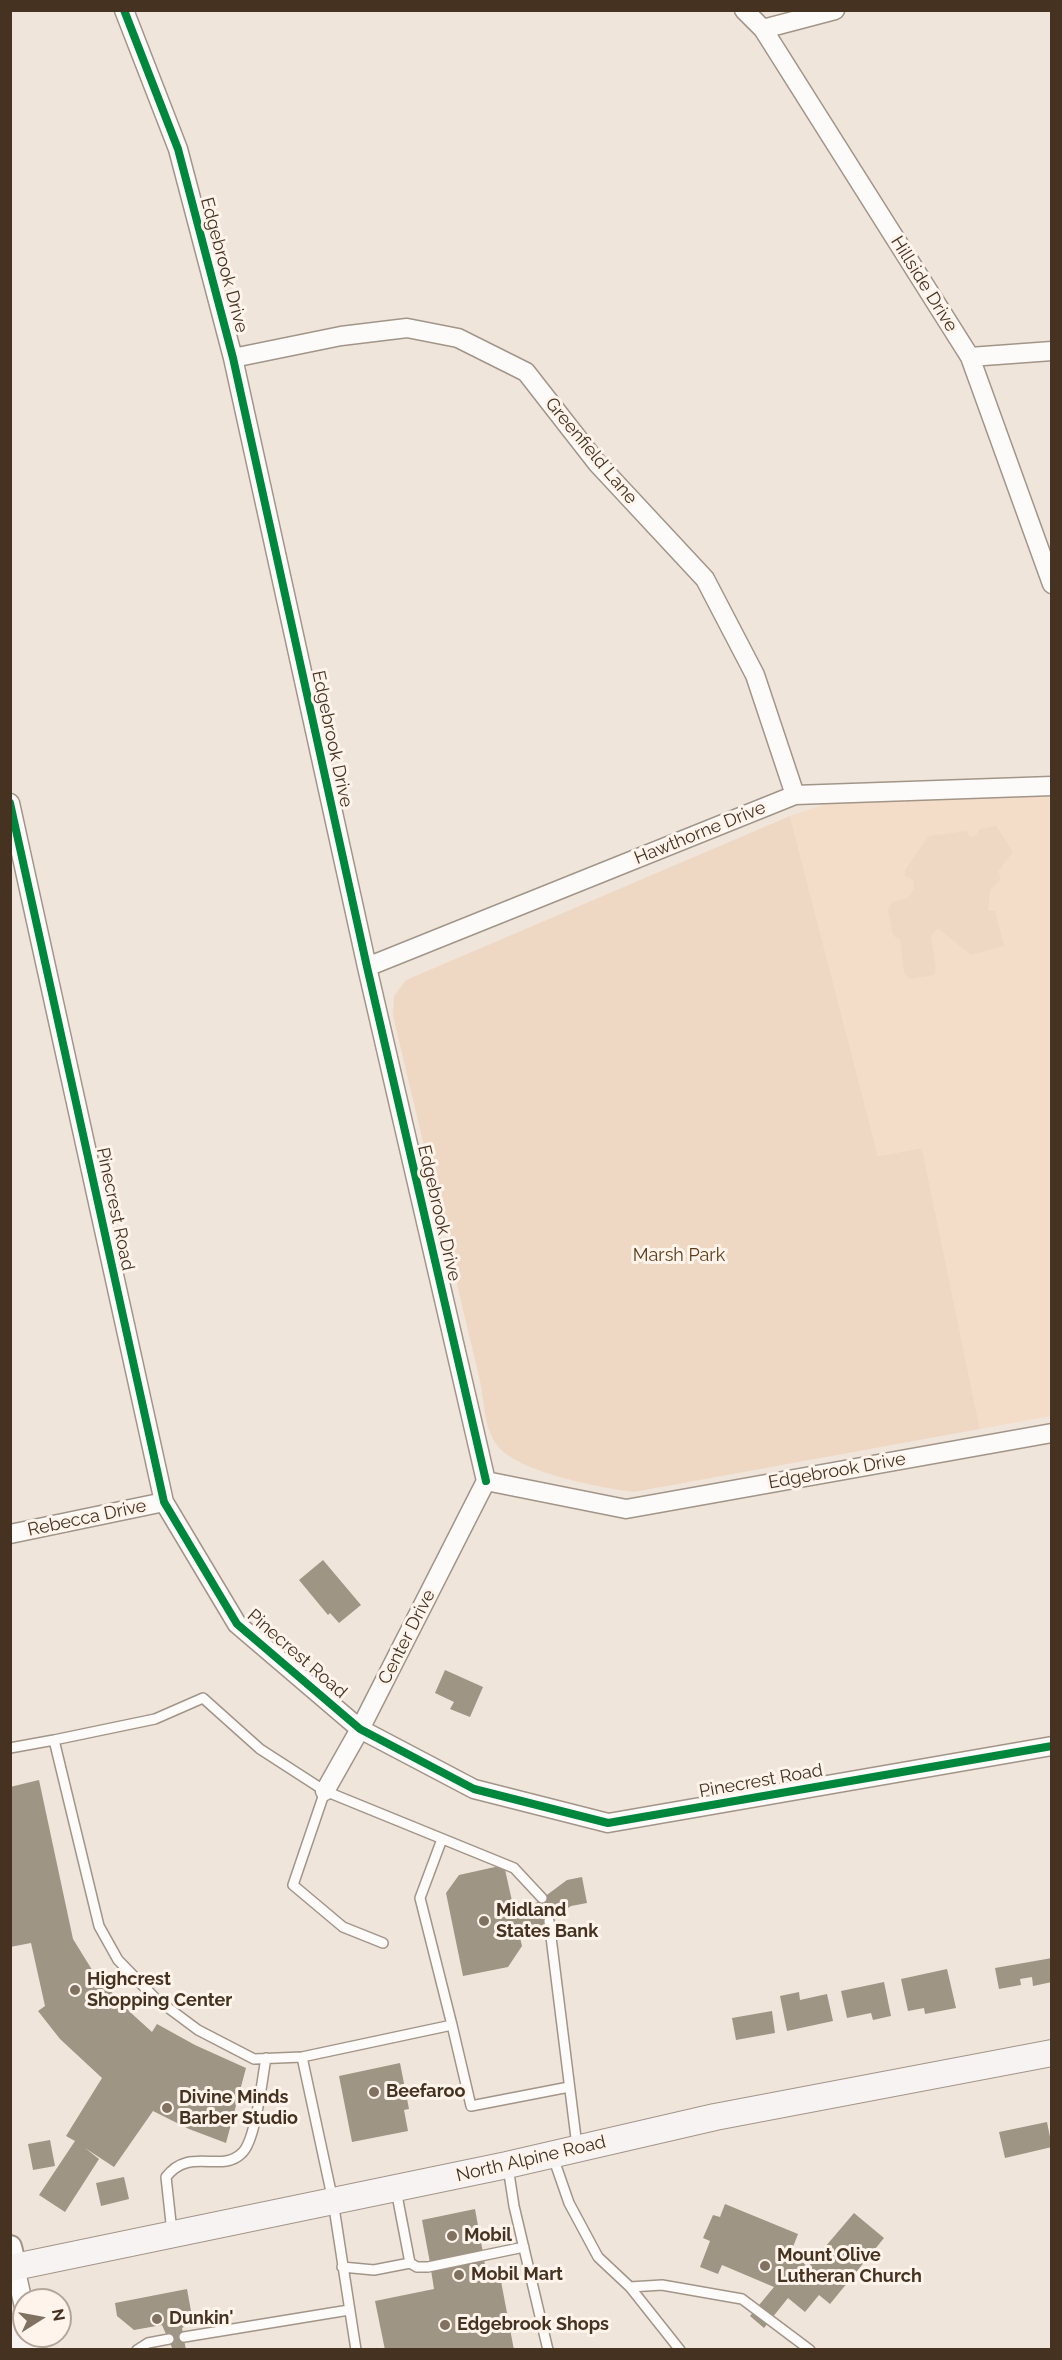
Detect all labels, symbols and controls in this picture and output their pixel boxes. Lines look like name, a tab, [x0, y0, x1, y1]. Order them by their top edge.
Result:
street label: Edgebrook Drive	[196, 195, 252, 335]
street label: Hillside Drive	[886, 232, 962, 336]
street label: Greenfield Lane	[540, 393, 642, 509]
street label: Edgebrook Drive	[307, 669, 357, 809]
street label: Hawthorne Drive	[631, 797, 769, 869]
street label: Edgebrook Drive	[413, 1143, 465, 1283]
street label: Pinecrest Road	[91, 1146, 139, 1272]
park label: Marsh Park	[633, 1245, 725, 1267]
street label: Edgebrook Drive	[767, 1448, 907, 1494]
street label: Rebecca Drive	[26, 1495, 148, 1541]
street label: Center Drive	[374, 1586, 440, 1688]
street label: Pinecrest Road	[243, 1605, 351, 1703]
street label: Pinecrest Road	[698, 1759, 824, 1803]
place label: Midland States Bank	[496, 1900, 598, 1942]
marker: Midland States Bank	[477, 1914, 491, 1928]
place label: Highcrest Shopping Center	[87, 1969, 232, 2012]
marker: Highcrest Shopping Center	[68, 1983, 82, 1997]
place label: Beefaroo	[386, 2081, 465, 2103]
marker: Beefaroo	[367, 2085, 381, 2099]
place label: Divine Minds Barber Studio	[179, 2087, 298, 2130]
marker: Divine Minds Barber Studio	[160, 2101, 174, 2115]
street label: North Alpine Road	[454, 2131, 608, 2187]
place label: Mobil	[464, 2225, 512, 2247]
marker: Mobil	[445, 2229, 459, 2243]
place label: Mount Olive Lutheran Church	[777, 2245, 922, 2288]
marker: Mount Olive Lutheran Church	[758, 2259, 772, 2273]
place label: Mobil Mart	[471, 2264, 563, 2286]
marker: Mobil Mart	[452, 2268, 466, 2282]
north arrow	[12, 2288, 72, 2348]
text: N	[48, 2307, 69, 2323]
place label: Dunkin'	[169, 2308, 233, 2330]
marker: Dunkin'	[150, 2312, 164, 2326]
place label: Edgebrook Shops	[457, 2314, 609, 2336]
marker: Edgebrook Shops	[438, 2318, 452, 2332]

